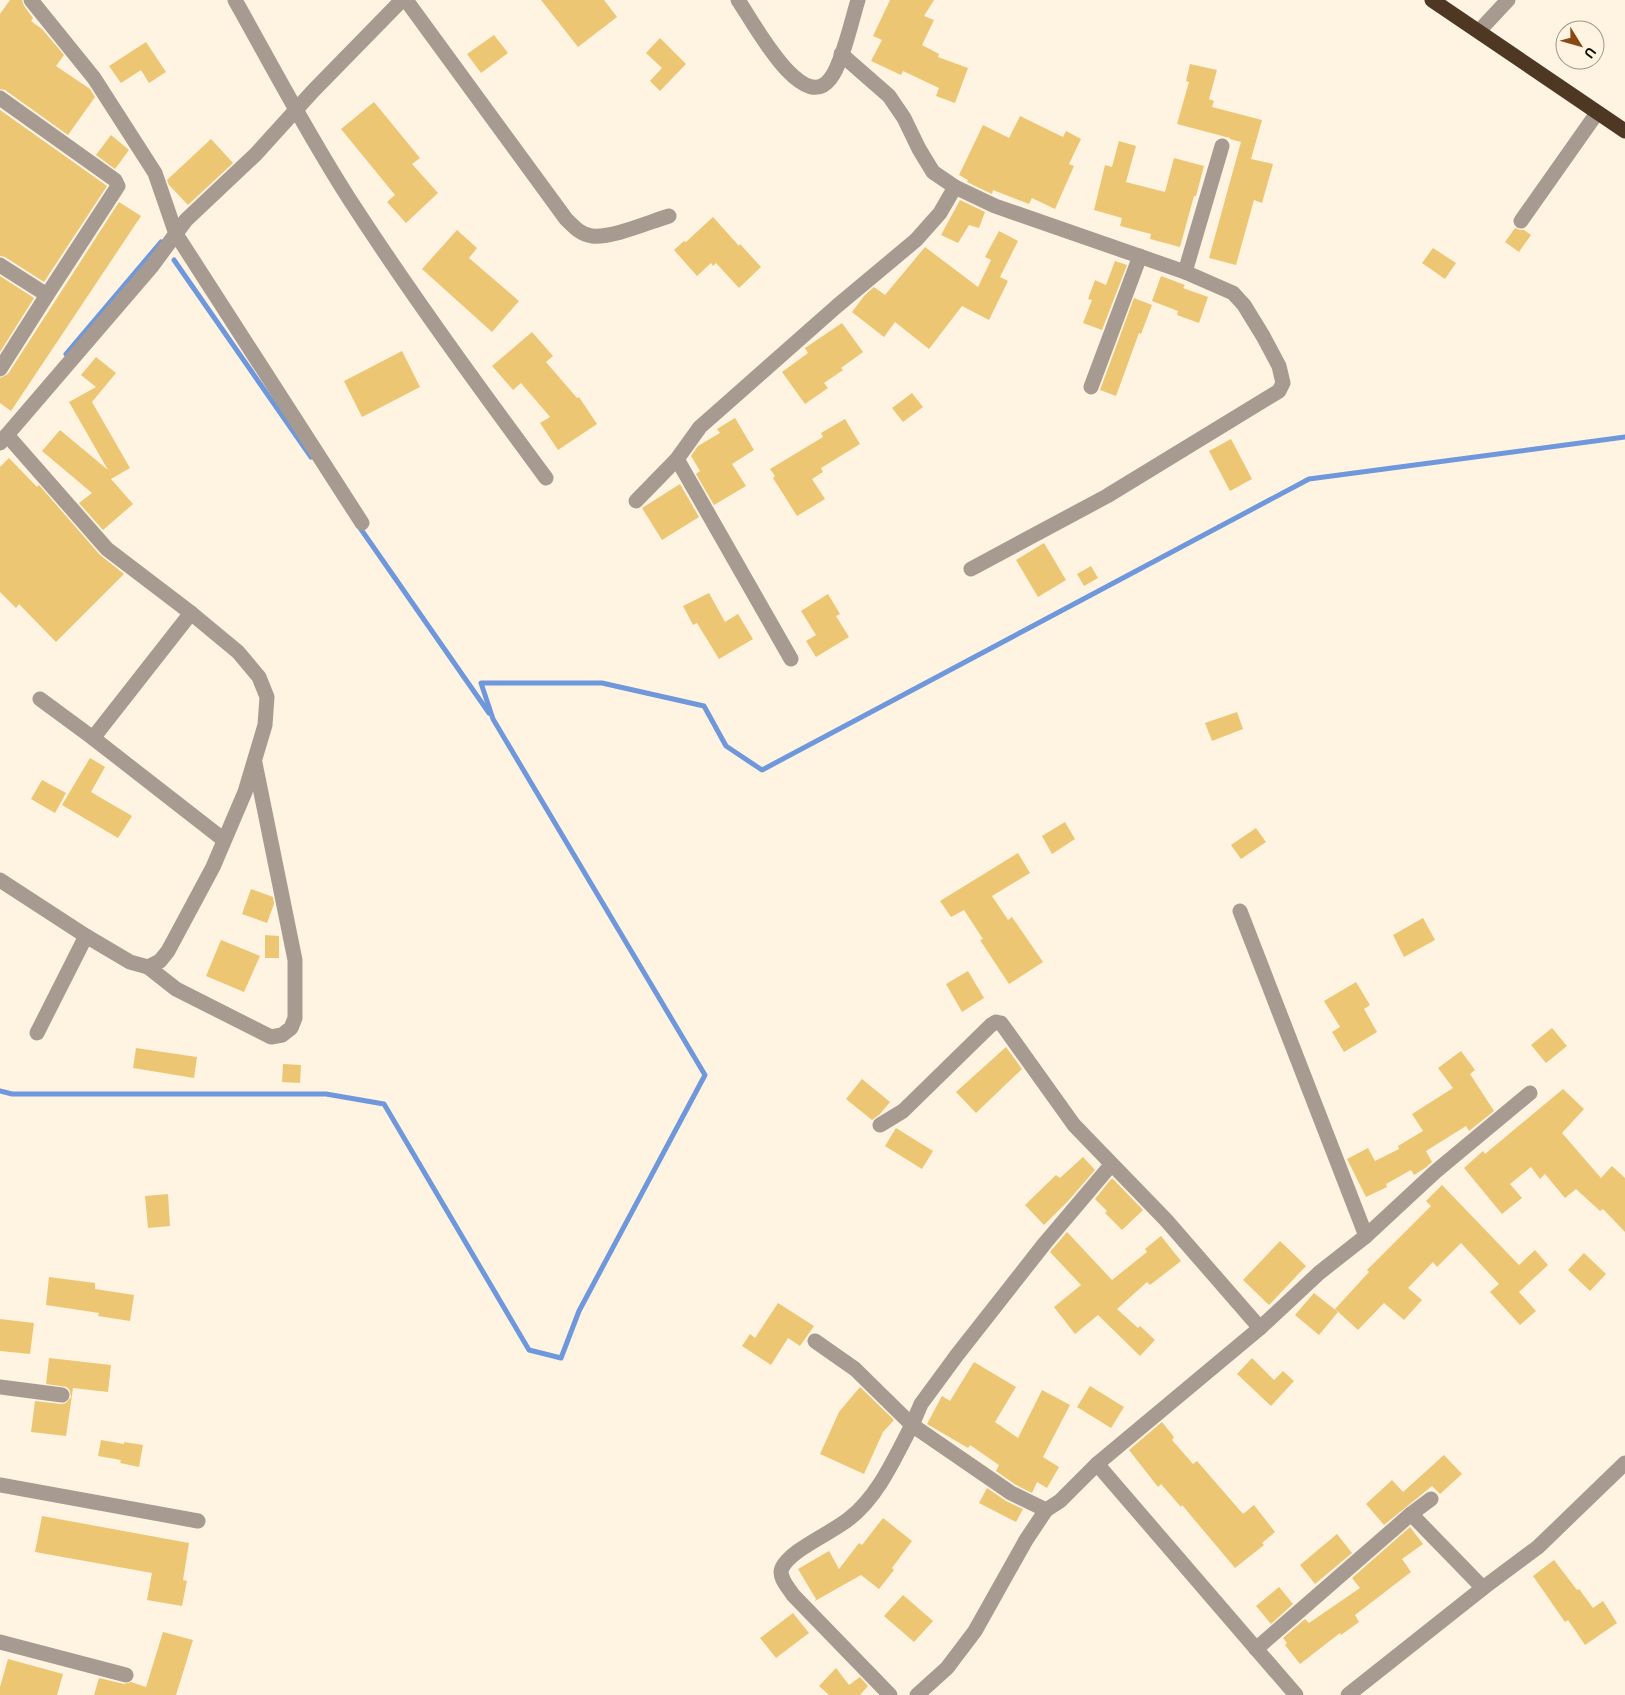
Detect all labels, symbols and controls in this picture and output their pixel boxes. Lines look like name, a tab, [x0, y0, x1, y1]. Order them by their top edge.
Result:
north arrow	[1555, 20, 1605, 70]
text: U	[1581, 44, 1600, 62]

